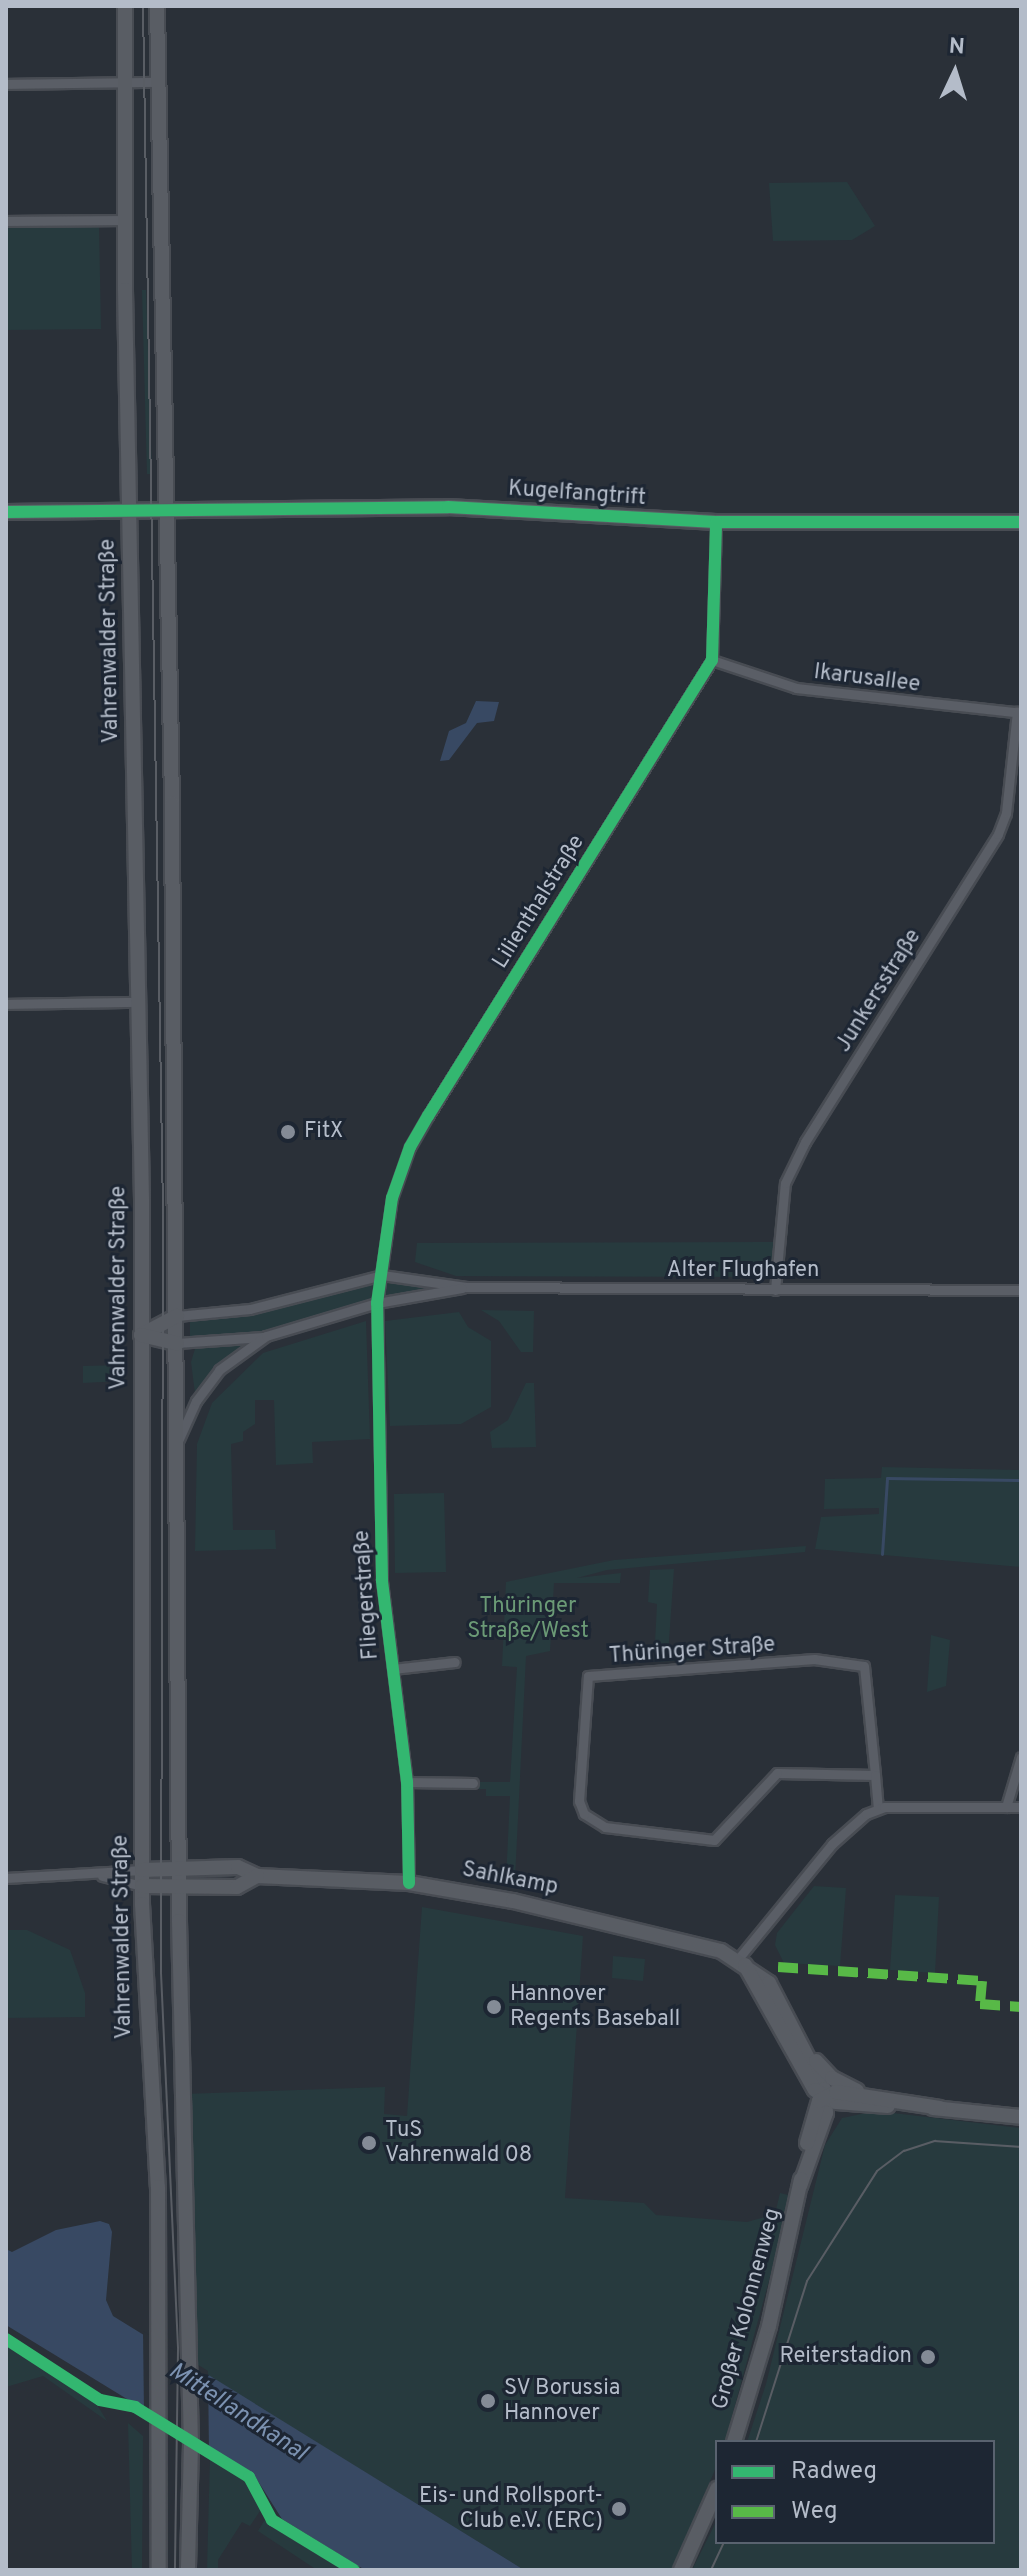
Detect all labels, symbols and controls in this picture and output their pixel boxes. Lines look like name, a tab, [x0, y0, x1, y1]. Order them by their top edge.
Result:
north arrow	[915, 32, 995, 112]
text: N	[948, 34, 966, 62]
street label: Kugelfangtrift	[507, 476, 647, 512]
street label: Vahrenwalder Straße	[95, 539, 125, 743]
street label: Ikarusallee	[812, 659, 922, 699]
street label: Lilienthalstraße	[487, 830, 591, 974]
street label: Junkersstraße	[831, 925, 927, 1057]
place label: FitX	[304, 1119, 343, 1145]
marker: FitX	[279, 1123, 297, 1141]
street label: Vahrenwalder Straße	[106, 1186, 132, 1390]
street label: Alter Flughafen	[667, 1258, 819, 1284]
street label: Fliegerstraße	[349, 1529, 385, 1661]
park label: Thüringer Straße/West	[467, 1593, 589, 1644]
street label: Thüringer Straße	[608, 1632, 776, 1670]
street label: Vahrenwalder Straße	[108, 1835, 138, 2039]
street label: Sahlkamp	[460, 1857, 560, 1901]
place label: Hannover Regents Baseball	[510, 1981, 680, 2032]
marker: Hannover Regents Baseball	[485, 1998, 503, 2016]
place label: TuS Vahrenwald 08	[385, 2117, 532, 2168]
marker: TuS Vahrenwald 08	[360, 2134, 378, 2152]
street label: Großer Kolonnenweg	[707, 2205, 787, 2413]
place label: Reiterstadion	[779, 2344, 912, 2370]
marker: Reiterstadion	[919, 2348, 937, 2366]
water label: Mittellandkanal	[162, 2358, 312, 2468]
place label: SV Borussia Hannover	[504, 2375, 621, 2426]
marker: SV Borussia Hannover	[479, 2392, 497, 2410]
legend	[715, 2440, 995, 2544]
text: Radweg	[791, 2457, 877, 2487]
place label: Eis- und Rollsport- Club e.V. (ERC)	[419, 2483, 603, 2534]
text: Weg	[791, 2497, 838, 2527]
marker: Eis- und Rollsport- Club e.V. (ERC)	[610, 2500, 628, 2518]

